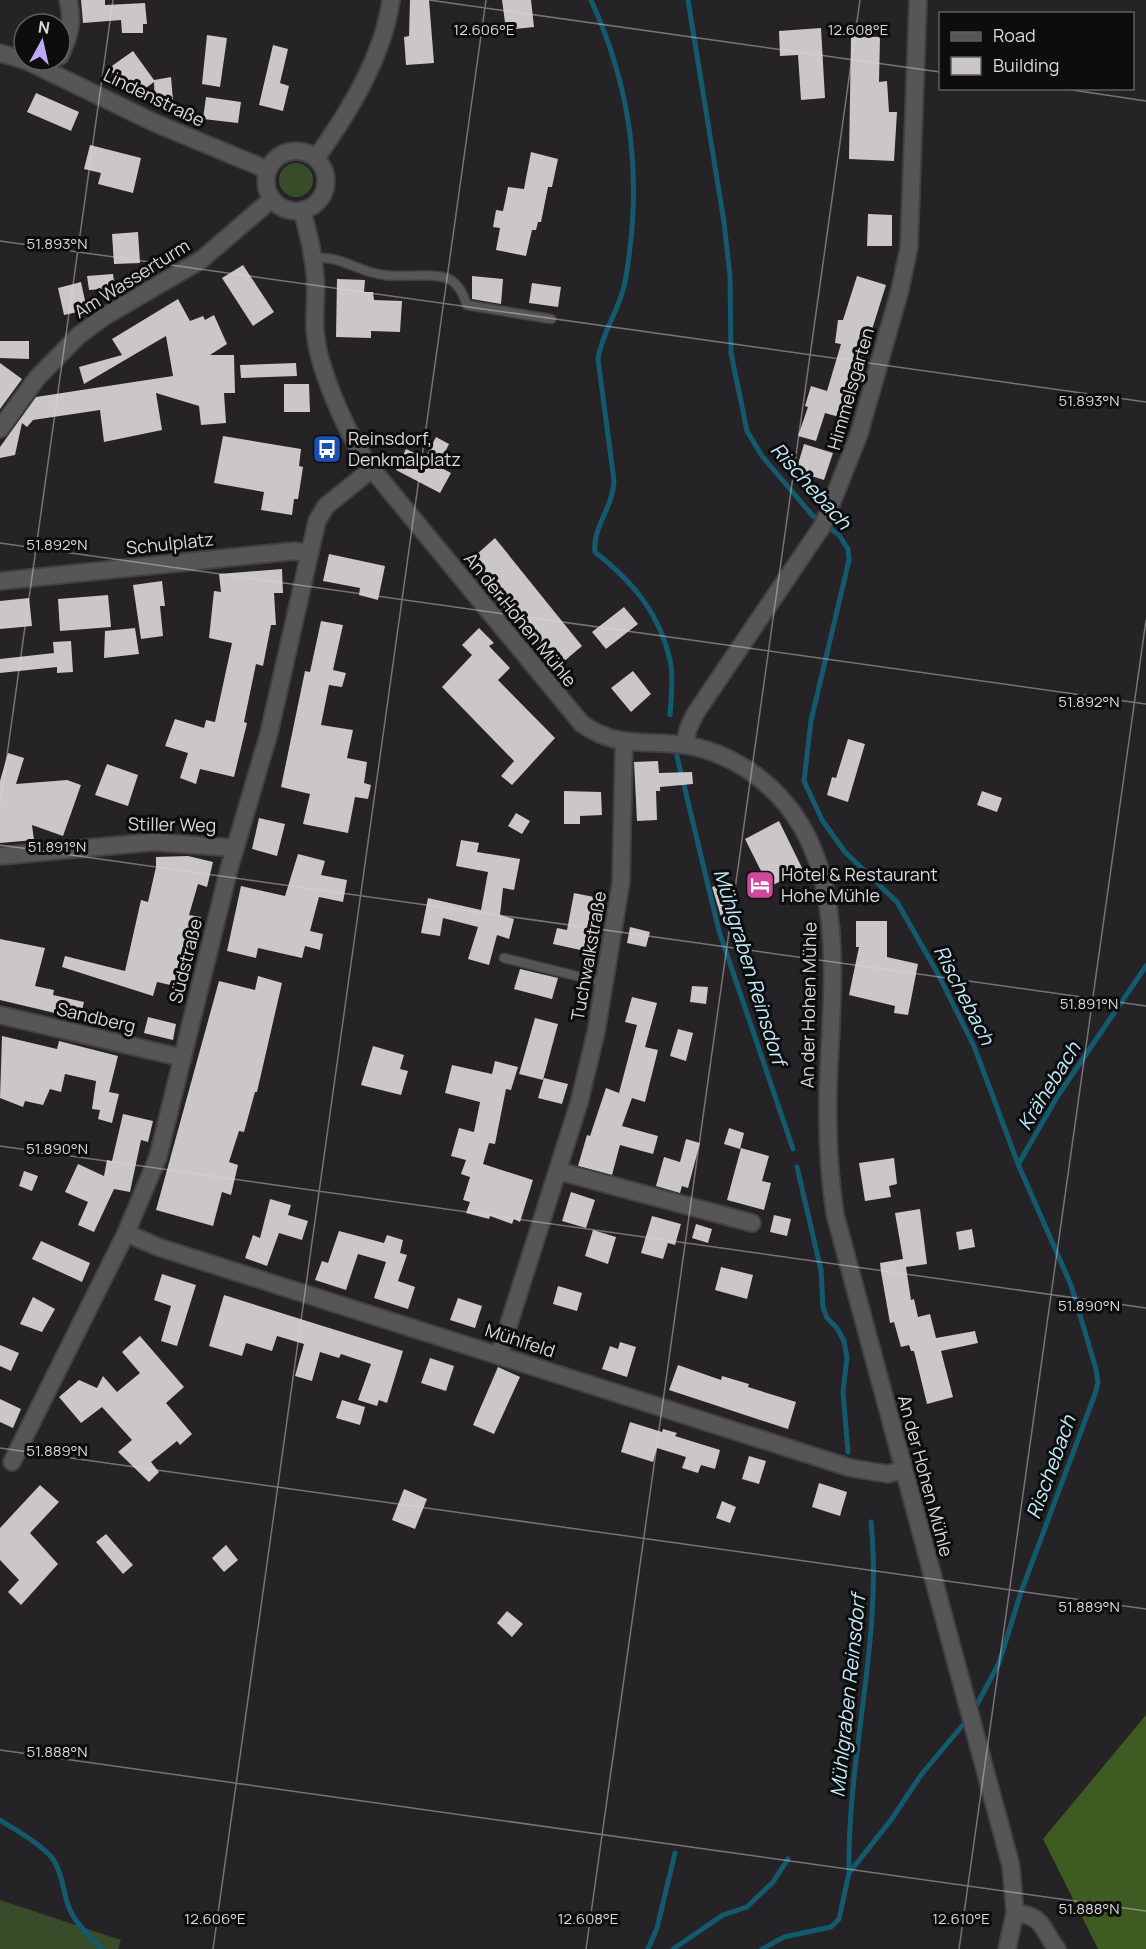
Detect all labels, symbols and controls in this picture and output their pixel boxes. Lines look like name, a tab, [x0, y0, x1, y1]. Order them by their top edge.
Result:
north arrow	[12, 12, 72, 72]
legend	[939, 12, 1134, 90]
text: N	[37, 15, 51, 39]
text: 12.606°E	[453, 19, 515, 40]
text: 12.608°E	[828, 19, 888, 40]
text: Road	[993, 23, 1036, 47]
text: Building	[993, 53, 1059, 77]
street label: Lindenstraße	[100, 62, 209, 132]
text: 51.893°N	[26, 233, 88, 254]
street label: Am Wasserturm	[69, 233, 194, 323]
street label: Himmelsgarten	[821, 325, 879, 453]
text: 51.893°N	[1058, 390, 1120, 411]
place label: Reinsdorf, Denkmalplatz	[348, 426, 461, 471]
bus stop icon: Reinsdorf, Denkmalplatz	[311, 433, 343, 465]
water label: Rischebach	[765, 436, 858, 536]
street label: Schulplatz	[125, 526, 215, 560]
text: 51.892°N	[26, 534, 88, 555]
street label: An der Hohen Mühle	[459, 547, 582, 692]
text: 51.892°N	[1058, 691, 1120, 712]
street label: Stiller Weg	[128, 811, 216, 837]
text: 51.891°N	[28, 836, 86, 857]
place label: Hotel & Restaurant Hohe Mühle	[781, 862, 938, 907]
water label: Mühlgraben Reinsdorf	[708, 866, 794, 1072]
hotel icon: Hotel & Restaurant Hohe Mühle	[744, 869, 776, 901]
street label: Tuchwalkstraße	[565, 889, 611, 1023]
street label: Südstraße	[163, 916, 207, 1006]
street label: An der Hohen Mühle	[795, 922, 821, 1088]
water label: Rischebach	[928, 940, 1002, 1050]
text: 51.891°N	[1060, 993, 1118, 1014]
street label: Sandberg	[54, 996, 138, 1038]
water label: Krähebach	[1011, 1036, 1087, 1135]
text: 51.890°N	[26, 1138, 88, 1159]
text: 51.890°N	[1058, 1295, 1120, 1316]
street label: Mühlfeld	[482, 1317, 558, 1363]
street label: An der Hohen Mühle	[893, 1392, 959, 1559]
water label: Rischebach	[1019, 1410, 1082, 1522]
text: 51.889°N	[26, 1440, 88, 1461]
water label: Mühlgraben Reinsdorf	[823, 1589, 872, 1799]
text: 51.889°N	[1058, 1596, 1120, 1617]
text: 51.888°N	[27, 1741, 87, 1762]
text: 51.888°N	[1059, 1898, 1119, 1919]
text: 12.606°E	[184, 1908, 246, 1929]
text: 12.608°E	[558, 1908, 618, 1929]
text: 12.610°E	[932, 1908, 990, 1929]

